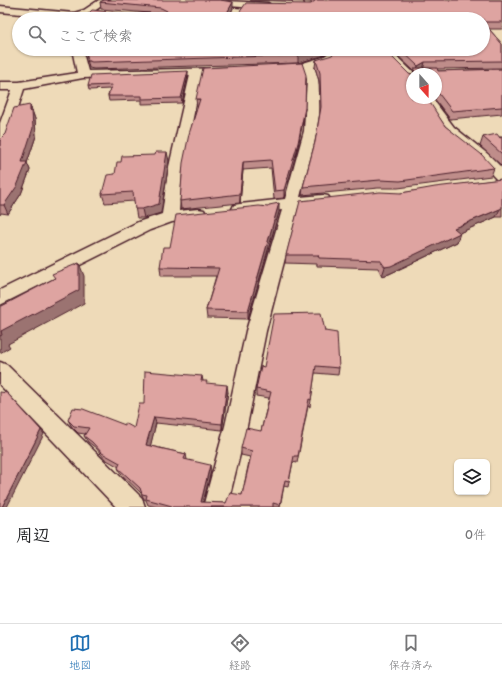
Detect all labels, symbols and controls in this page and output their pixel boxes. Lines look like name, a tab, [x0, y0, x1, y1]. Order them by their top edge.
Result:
search box	[12, 12, 490, 56]
icon: search	[26, 23, 48, 45]
text: ここで検索	[58, 27, 133, 45]
north arrow	[406, 68, 442, 104]
map controls	[454, 459, 490, 495]
button: layers	[454, 459, 490, 495]
text: 周辺	[16, 525, 50, 545]
text: 0件	[465, 527, 486, 542]
tab: 地図	[69, 632, 91, 672]
tab: 経路	[229, 632, 251, 672]
tab: 保存済み	[389, 632, 433, 672]

